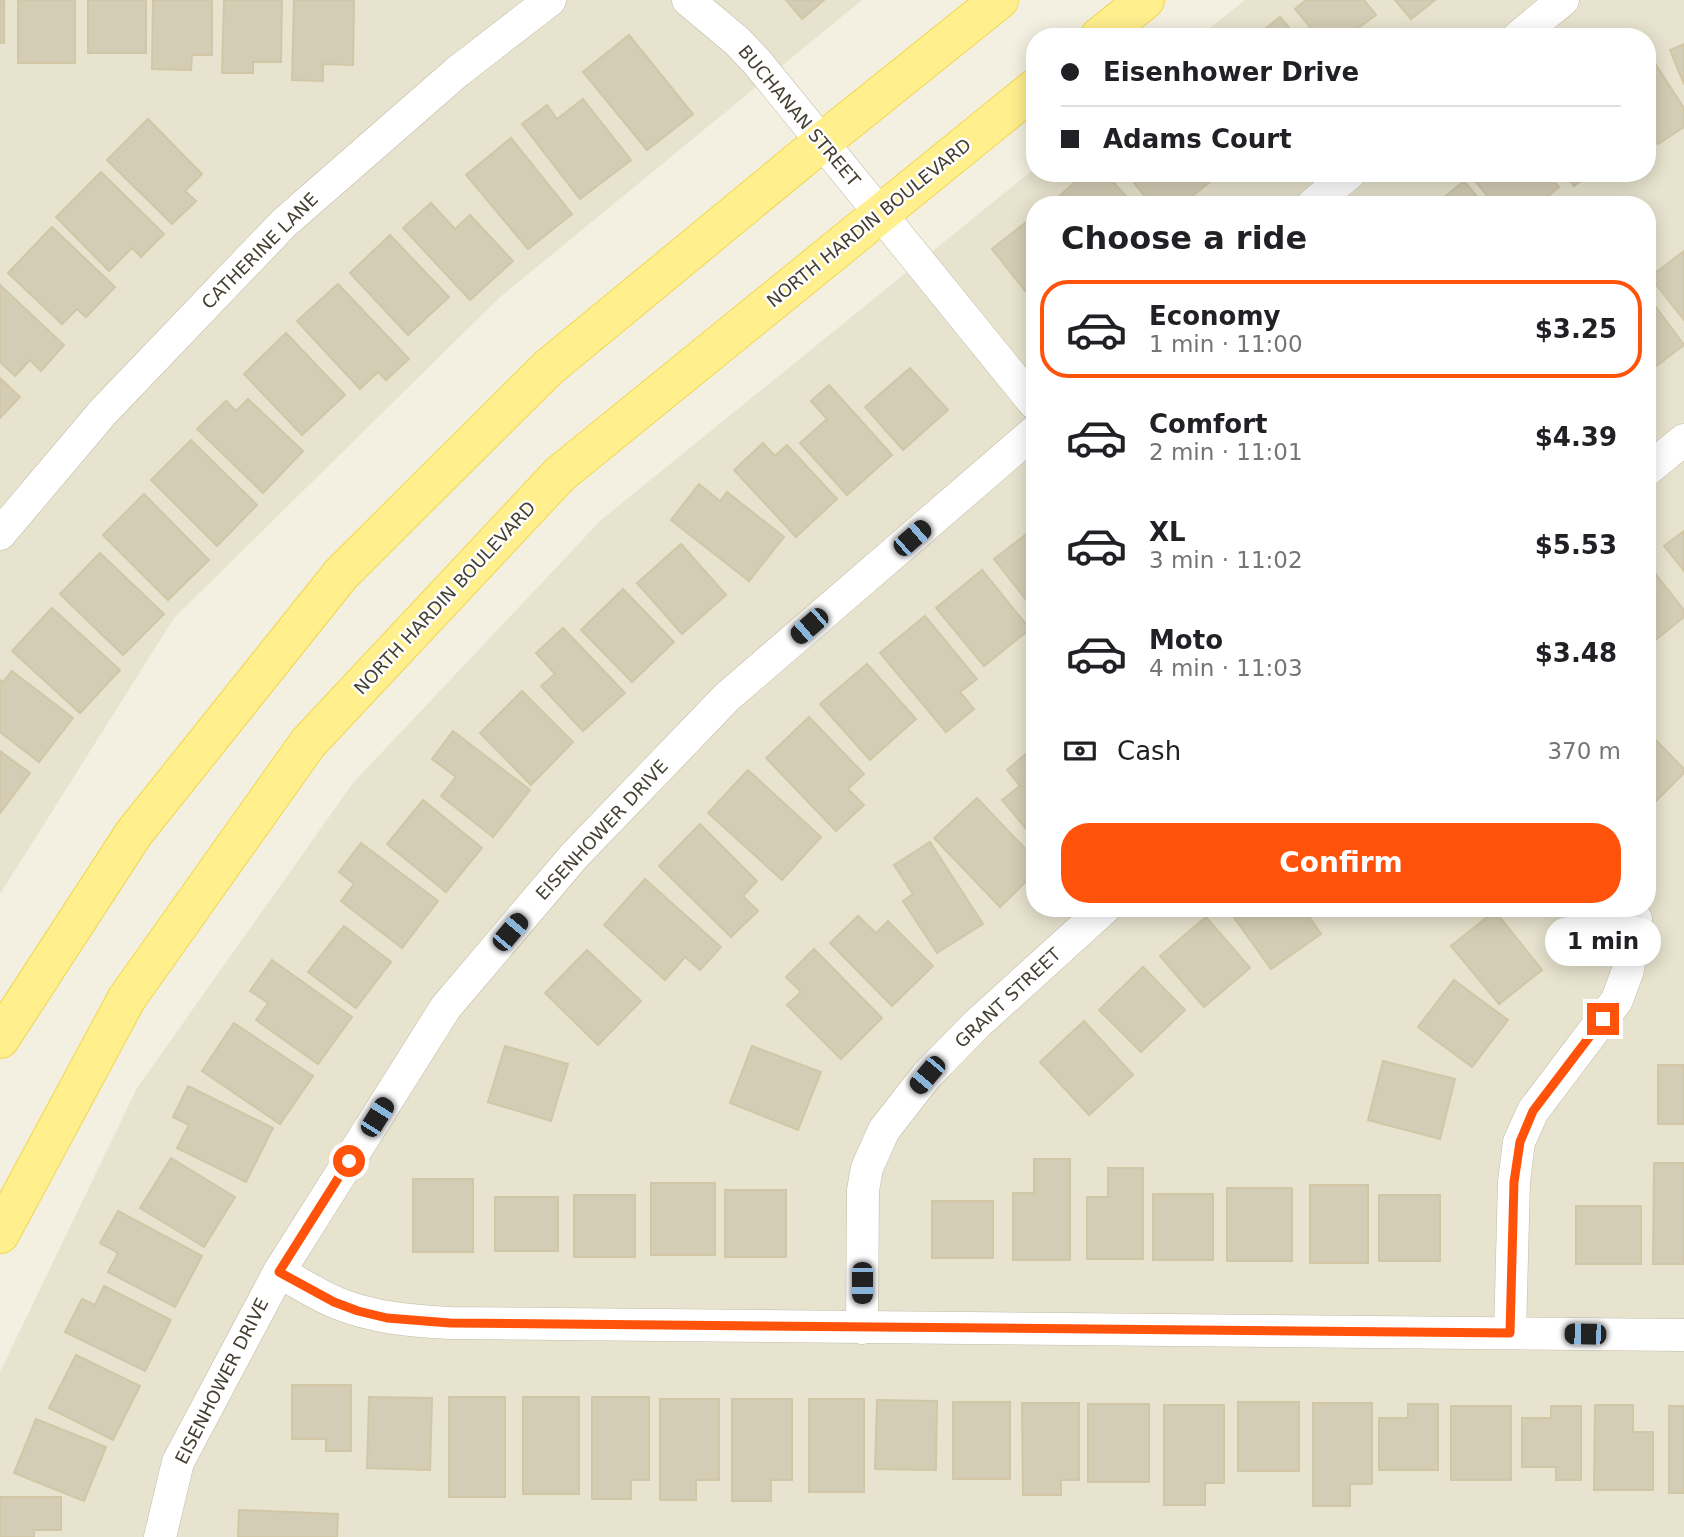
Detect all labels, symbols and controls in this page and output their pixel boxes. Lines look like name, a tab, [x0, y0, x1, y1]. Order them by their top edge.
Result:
street label: BUCHANAN STREET	[734, 41, 865, 191]
text: Eisenhower Drive	[1103, 57, 1359, 87]
text: Adams Court	[1103, 124, 1292, 154]
street label: NORTH HARDIN BOULEVARD	[762, 134, 975, 311]
street label: CATHERINE LANE	[197, 188, 322, 313]
text: Choose a ride	[1061, 219, 1307, 257]
icon: car	[1065, 298, 1128, 361]
text: Economy	[1149, 301, 1280, 331]
text: $3.25	[1535, 314, 1617, 344]
text: 1 min · 11:00	[1149, 331, 1303, 357]
icon: car	[1065, 406, 1128, 469]
text: Comfort	[1149, 409, 1267, 439]
text: $4.39	[1535, 422, 1617, 452]
text: 2 min · 11:01	[1149, 439, 1303, 465]
street label: NORTH HARDIN BOULEVARD	[350, 497, 540, 699]
icon: car	[1065, 514, 1128, 577]
car	[890, 516, 935, 560]
text: XL	[1149, 517, 1186, 547]
text: $5.53	[1535, 530, 1617, 560]
text: 3 min · 11:02	[1149, 547, 1303, 573]
car	[787, 604, 832, 648]
icon: car	[1065, 622, 1128, 685]
text: Moto	[1149, 625, 1223, 655]
text: $3.48	[1535, 638, 1617, 668]
text: 4 min · 11:03	[1149, 655, 1303, 681]
icon: cash	[1061, 732, 1099, 770]
text: Cash	[1117, 736, 1181, 766]
text: 370 m	[1547, 738, 1621, 764]
street label: EISENHOWER DRIVE	[531, 755, 672, 904]
button: Confirm	[1061, 823, 1621, 903]
car	[489, 909, 532, 955]
callout: 1 min	[1545, 918, 1661, 967]
text: 1 min	[1567, 928, 1639, 954]
street label: GRANT STREET	[950, 943, 1066, 1052]
route end	[1587, 1003, 1619, 1035]
car	[906, 1052, 949, 1098]
car	[357, 1094, 398, 1140]
route start	[333, 1145, 365, 1177]
car	[852, 1262, 873, 1304]
street label: EISENHOWER DRIVE	[171, 1294, 273, 1467]
car	[1564, 1323, 1607, 1345]

